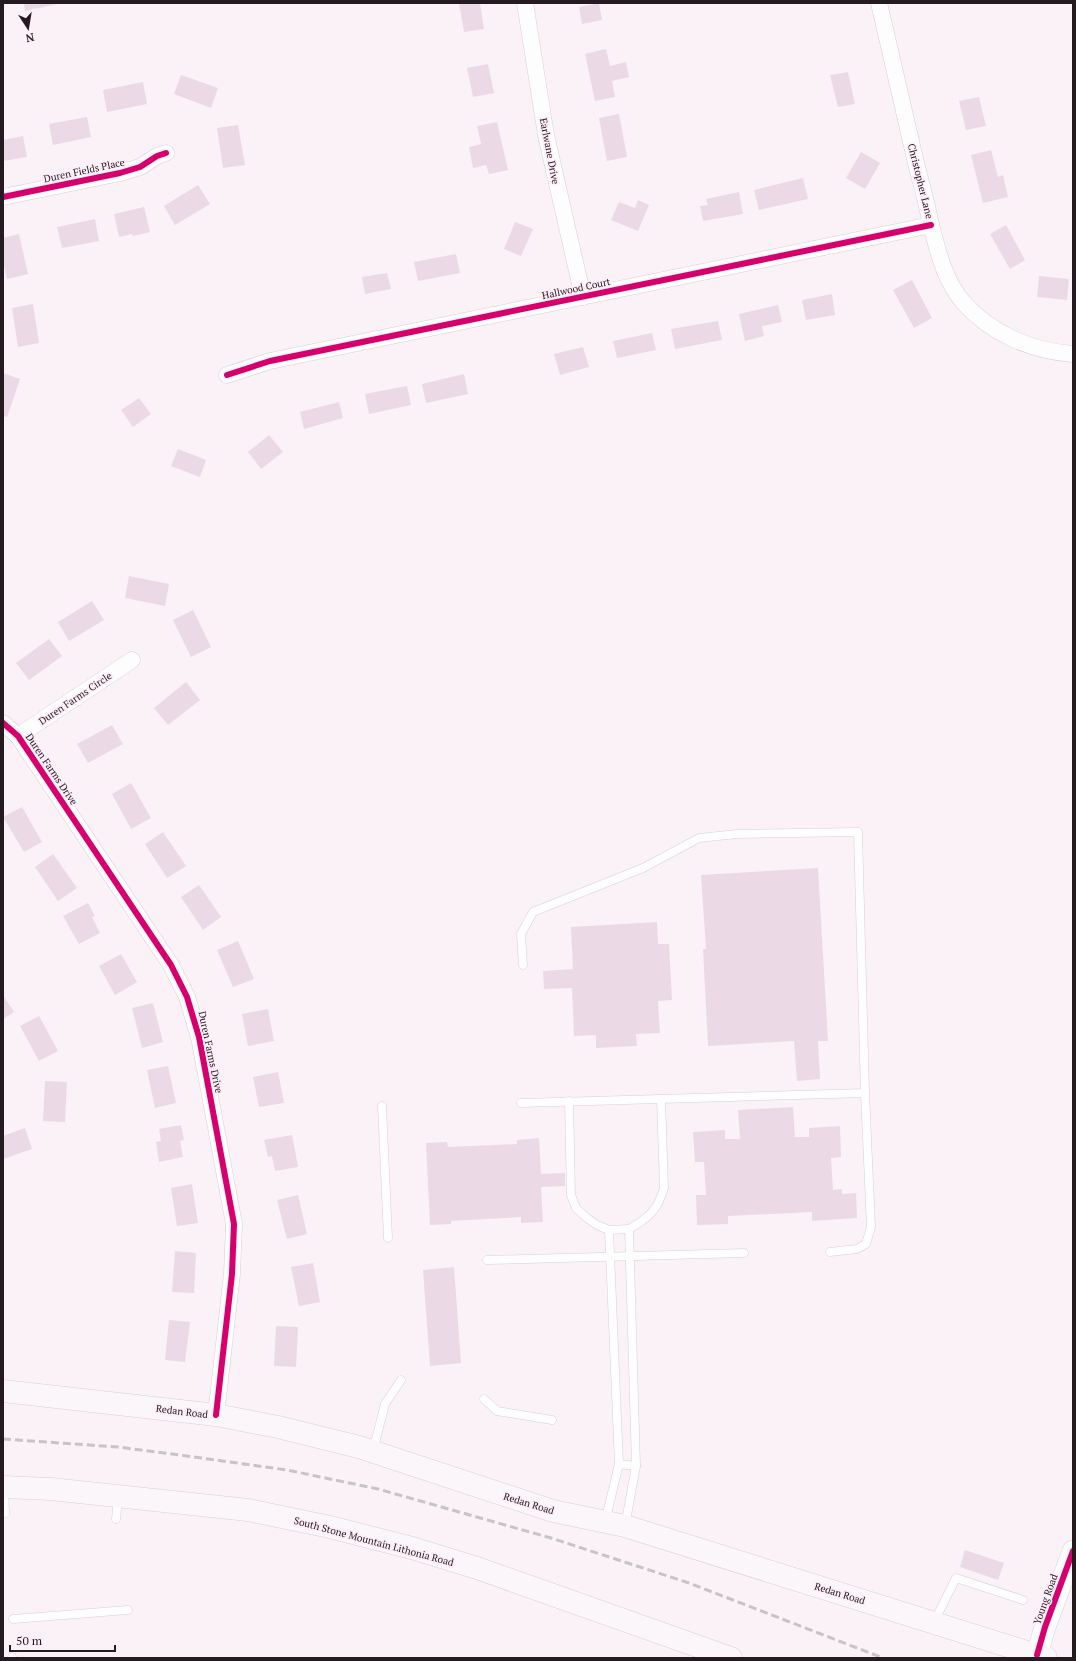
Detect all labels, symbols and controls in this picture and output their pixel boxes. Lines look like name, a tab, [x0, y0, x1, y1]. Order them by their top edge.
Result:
north arrow	[8, 8, 48, 48]
text: N	[24, 30, 36, 46]
street label: Earlwane Drive	[537, 117, 562, 185]
street label: Christopher Lane	[905, 142, 936, 220]
street label: Duren Fields Place	[42, 156, 126, 185]
street label: Hallwood Court	[541, 275, 612, 302]
street label: Duren Farms Circle	[36, 669, 114, 728]
street label: Duren Farms Drive	[23, 731, 80, 808]
street label: Duren Farms Drive	[195, 1010, 226, 1094]
street label: Redan Road	[155, 1402, 209, 1421]
street label: Redan Road	[502, 1490, 556, 1517]
street label: South Stone Mountain Lithonia Road	[292, 1514, 456, 1569]
street label: Young Road	[1030, 1572, 1061, 1626]
street label: Redan Road	[813, 1580, 867, 1607]
scale bar	[10, 1627, 115, 1653]
text: 50 m	[16, 1633, 43, 1648]

